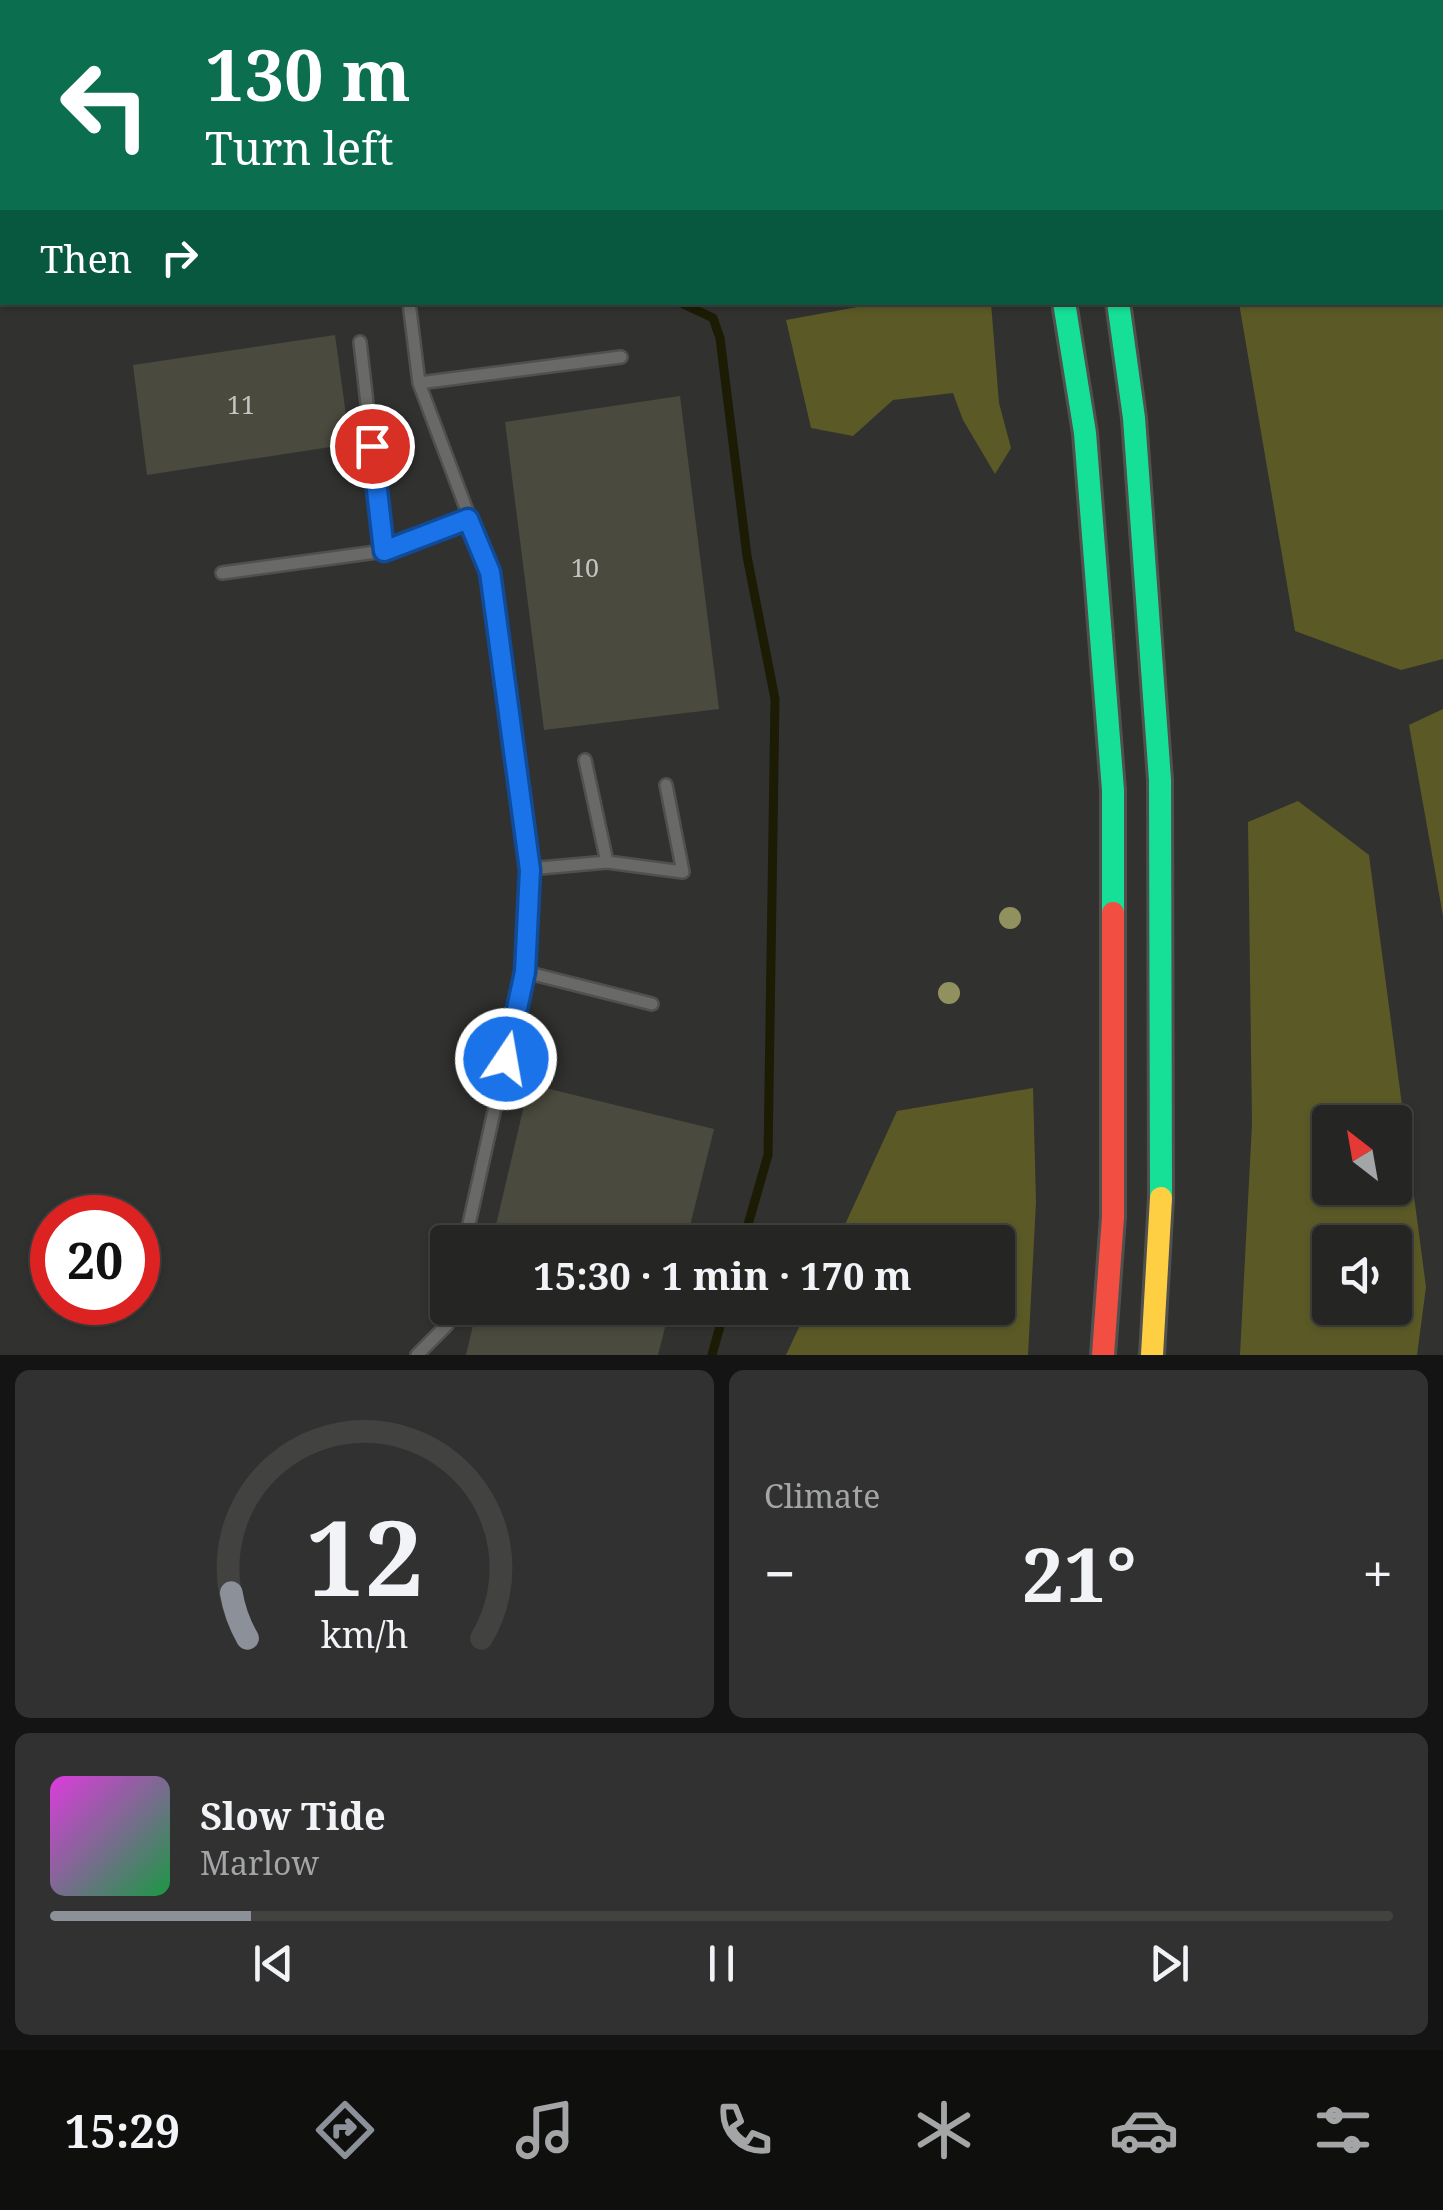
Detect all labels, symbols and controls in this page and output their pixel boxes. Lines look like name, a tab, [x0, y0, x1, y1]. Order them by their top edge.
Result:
text: 130 m	[205, 26, 411, 122]
icon: left	[40, 40, 170, 170]
text: Turn left	[205, 117, 394, 178]
icon: right	[152, 230, 207, 285]
text: Then	[40, 232, 132, 284]
house number: 11	[227, 387, 255, 421]
pin	[330, 404, 415, 489]
icon: arrive	[345, 419, 400, 474]
house number: 10	[571, 550, 599, 584]
position arrow	[454, 1007, 558, 1111]
north arrow	[1312, 1105, 1412, 1205]
map controls	[1312, 1105, 1412, 1325]
speed limit sign: 20	[30, 1195, 160, 1325]
button: sound	[1312, 1225, 1412, 1325]
text: 15:30 · 1 min · 170 m	[533, 1249, 912, 1301]
text: Climate	[764, 1474, 880, 1517]
text: 12	[306, 1485, 423, 1626]
text: 21°	[1022, 1522, 1136, 1624]
text: −	[764, 1535, 796, 1610]
text: +	[1362, 1535, 1393, 1610]
text: km/h	[321, 1610, 408, 1658]
text: Slow Tide	[200, 1789, 386, 1841]
text: Marlow	[200, 1841, 319, 1884]
icon: previous	[246, 1936, 301, 1991]
icon: pause	[694, 1936, 749, 1991]
icon: next	[1142, 1936, 1197, 1991]
icon: directions	[310, 2095, 380, 2165]
icon: music	[510, 2095, 580, 2165]
icon: phone	[709, 2095, 779, 2165]
icon: climate	[909, 2095, 979, 2165]
icon: car	[1109, 2095, 1179, 2165]
icon: filters	[1308, 2095, 1378, 2165]
text: 15:29	[65, 2100, 180, 2161]

